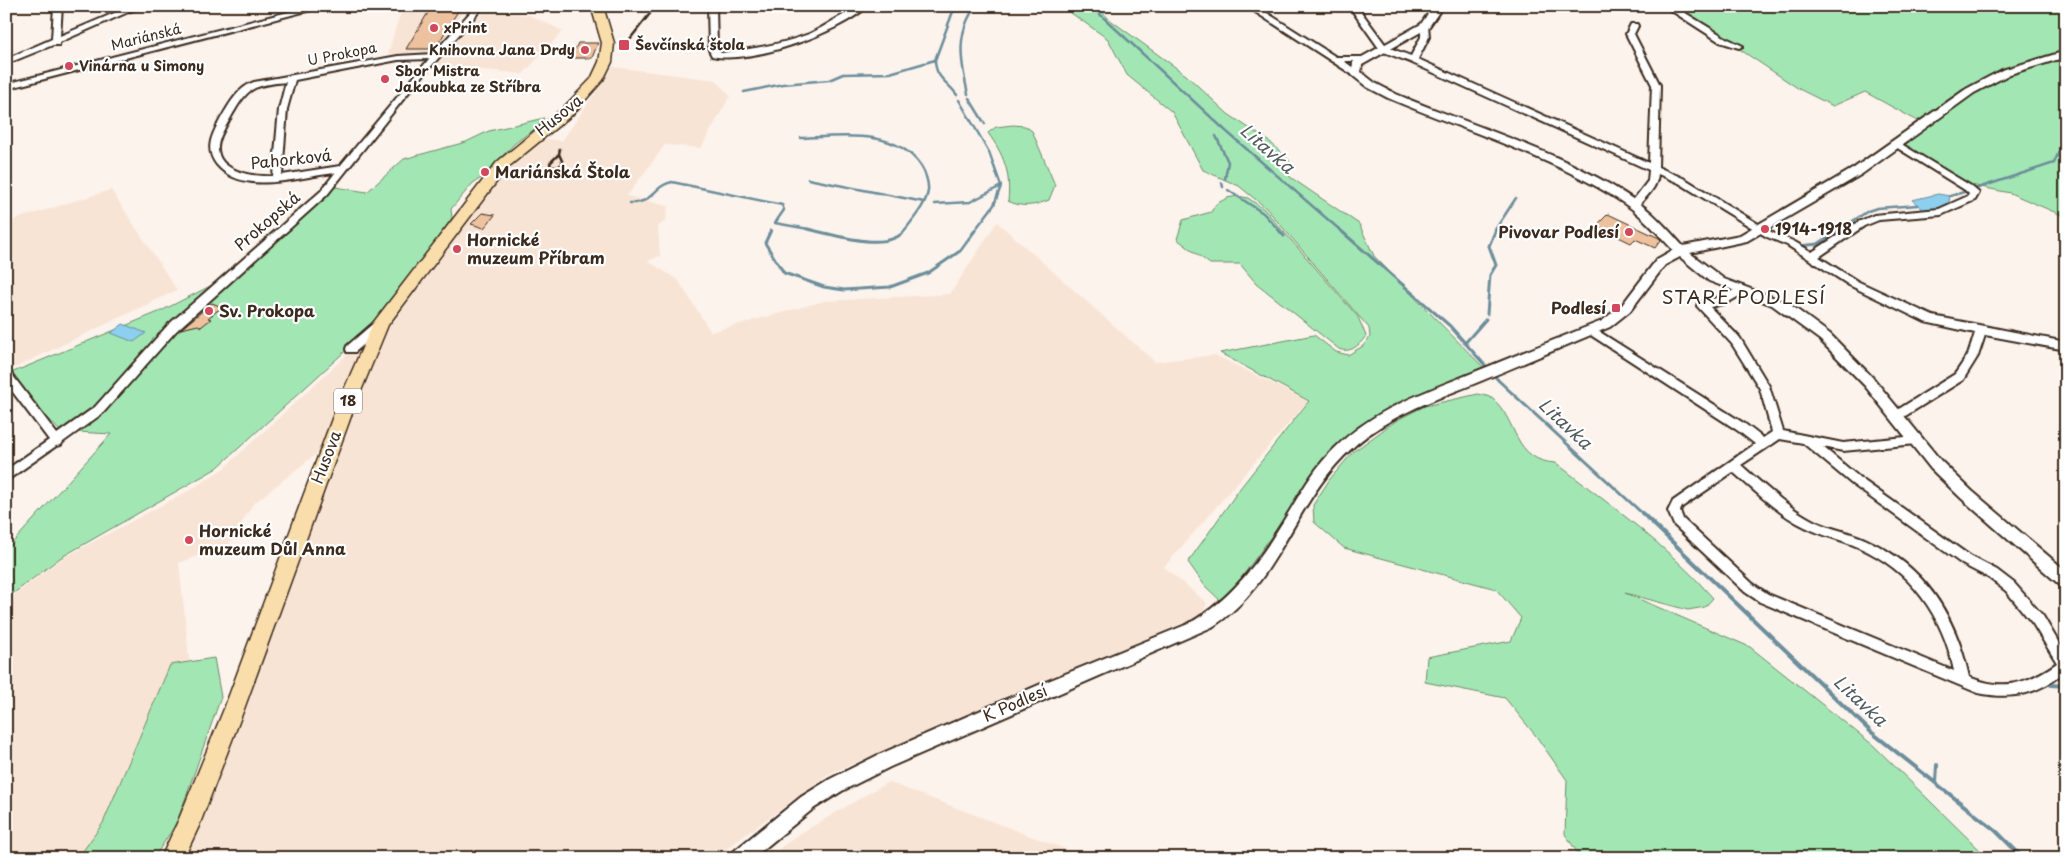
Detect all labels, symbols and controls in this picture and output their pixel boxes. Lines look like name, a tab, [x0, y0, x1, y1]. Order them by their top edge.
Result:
place label: xPrint	[444, 17, 488, 38]
street label: Mariánská	[109, 18, 183, 55]
marker: xPrint	[428, 22, 440, 34]
place label: Ševčínská štola	[635, 34, 745, 55]
street label: U Prokopa	[305, 36, 379, 71]
marker: Ševčínská štola	[617, 38, 631, 52]
place label: Knihovna Jana Drdy	[429, 39, 575, 60]
marker: Knihovna Jana Drdy	[579, 44, 591, 56]
place label: Vinárna u Simony	[79, 55, 204, 76]
marker: Vinárna u Simony	[63, 60, 75, 72]
place label: Sbor Mistra Jakoubka ze Stříbra	[395, 60, 541, 97]
marker: Sbor Mistra Jakoubka ze Stříbra	[379, 73, 391, 85]
street label: Husova	[529, 87, 588, 141]
water label: Litavka	[1235, 116, 1302, 180]
street label: Pahorková	[249, 142, 333, 174]
place label: Mariánská Štola	[495, 159, 631, 183]
marker: Mariánská Štola	[479, 166, 491, 178]
street label: Prokopská	[228, 185, 304, 256]
place label: 1914-1918	[1775, 216, 1852, 240]
place label: Pivovar Podlesí	[1498, 219, 1620, 243]
marker: 1914-1918	[1759, 223, 1771, 235]
marker: Pivovar Podlesí	[1623, 226, 1635, 238]
place label: Hornické muzeum Příbram	[467, 227, 605, 269]
marker: Hornické muzeum Příbram	[451, 243, 463, 255]
district label: STARÉ PODLESÍ	[1662, 282, 1826, 310]
place label: Podlesí	[1551, 295, 1607, 319]
place label: Sv. Prokopa	[219, 298, 315, 322]
marker: Podlesí	[1610, 302, 1622, 314]
marker: Sv. Prokopa	[203, 305, 215, 317]
road number: 18	[334, 388, 362, 414]
water label: Litavka	[1533, 391, 1599, 455]
street label: Husova	[304, 426, 346, 487]
place label: Hornické muzeum Důl Anna	[199, 518, 346, 560]
marker: Hornické muzeum Důl Anna	[183, 534, 195, 546]
water label: Litavka	[1828, 668, 1894, 732]
street label: K Podlesí	[978, 677, 1051, 727]

